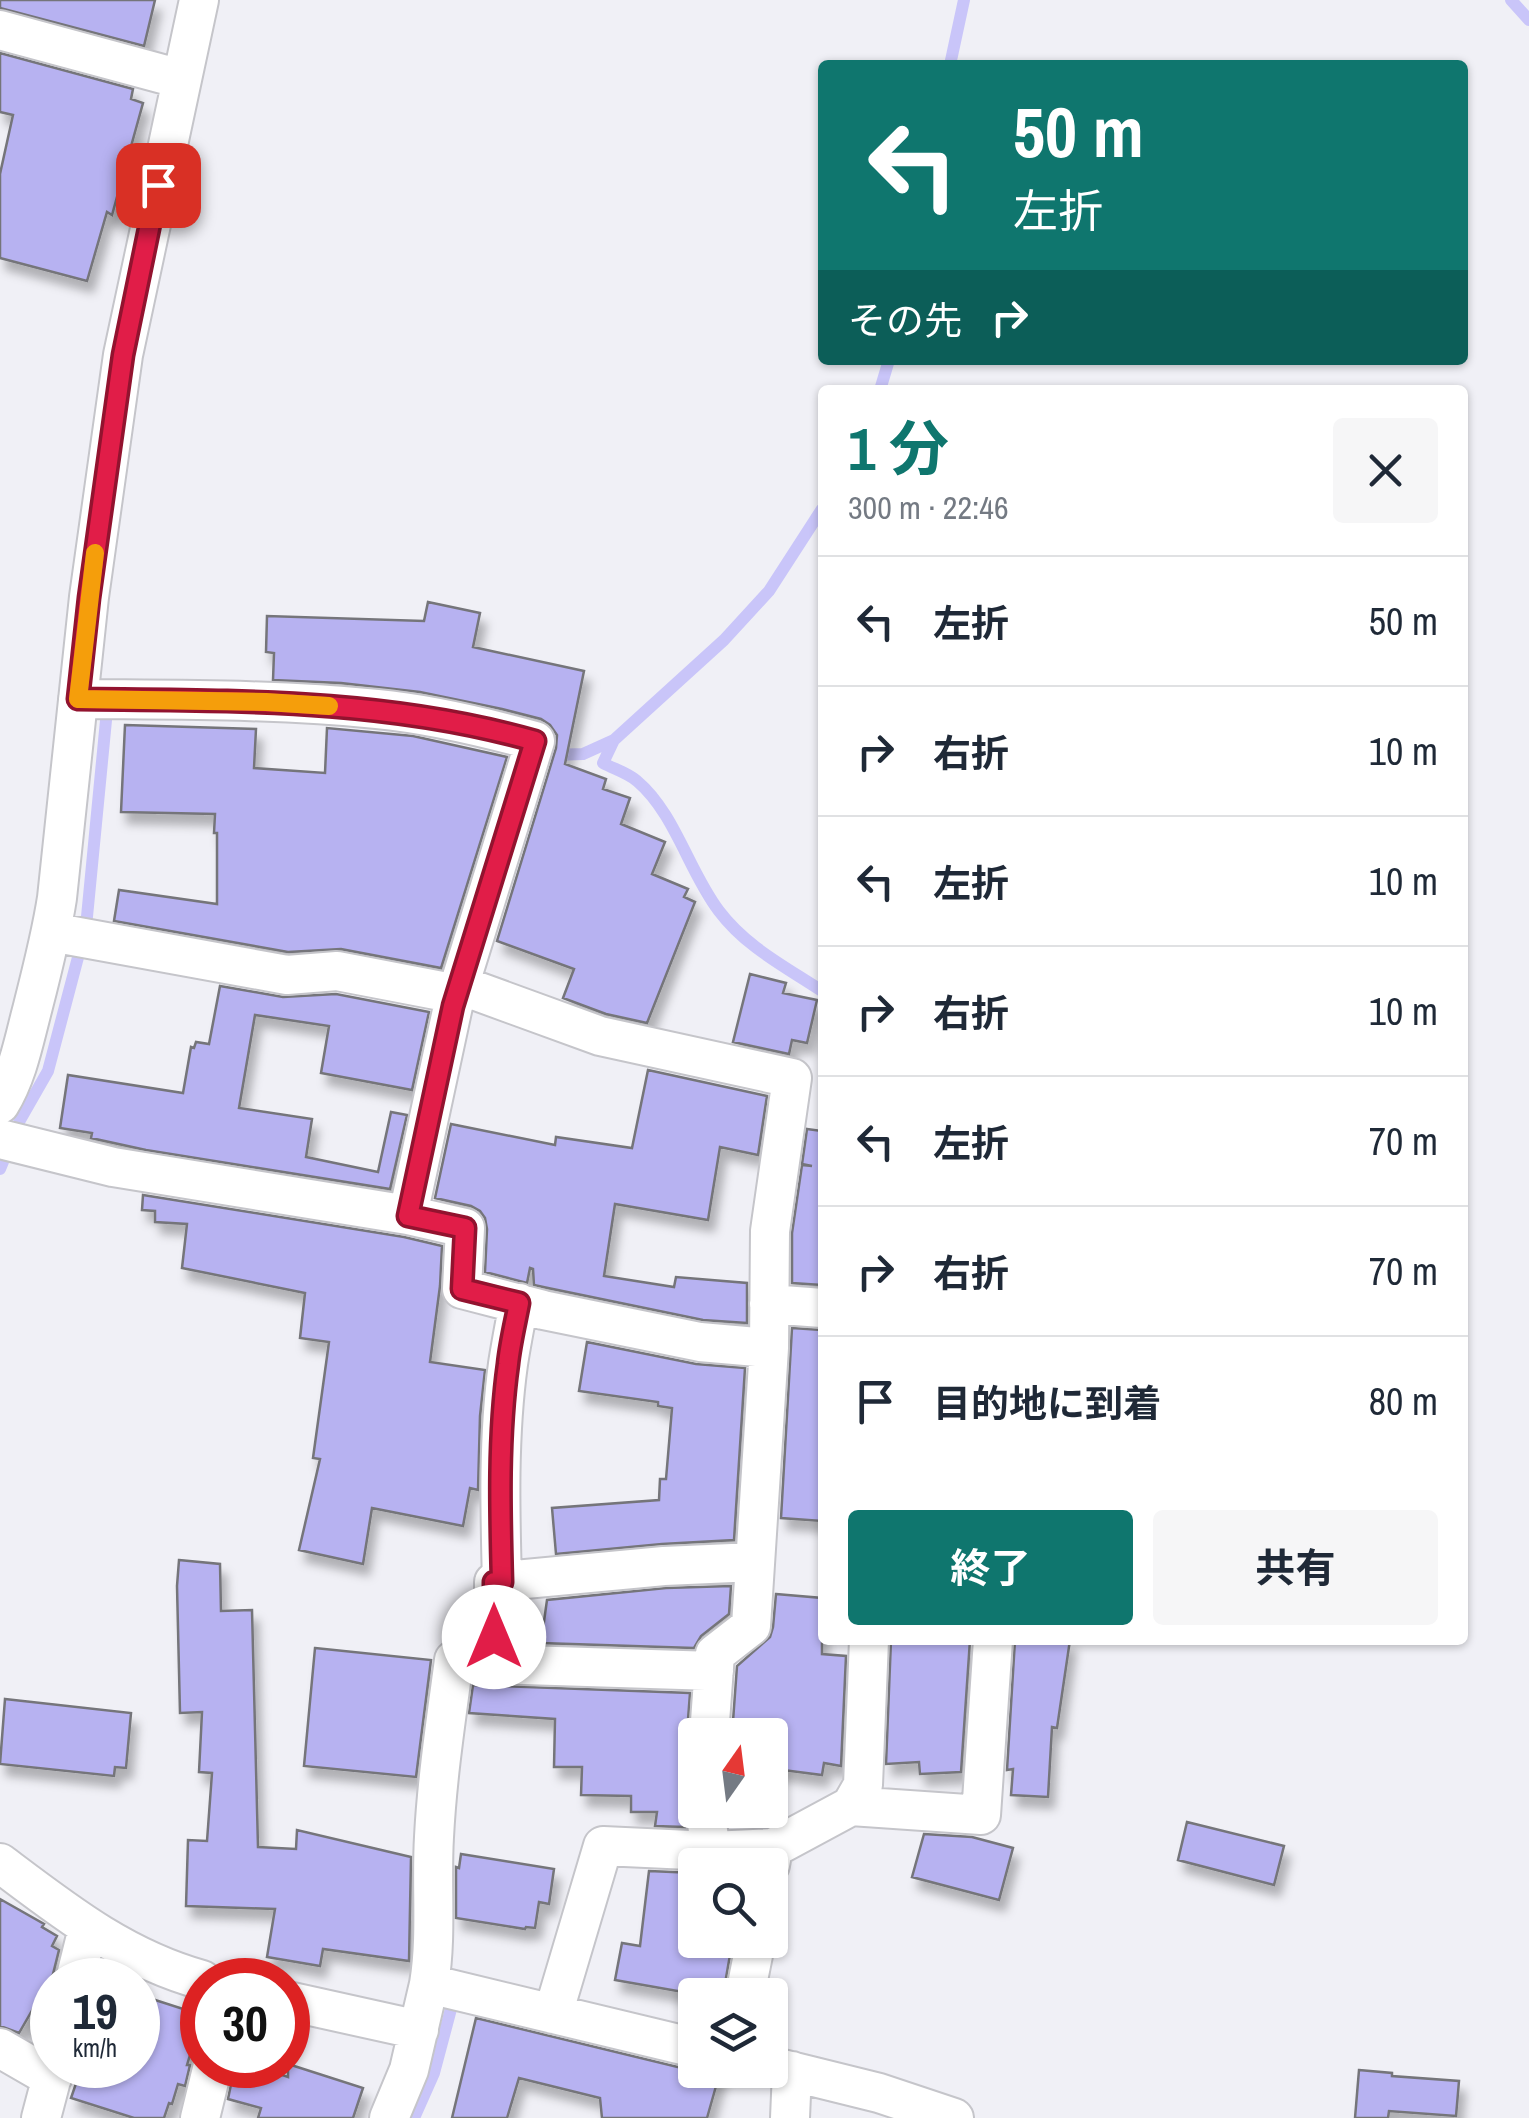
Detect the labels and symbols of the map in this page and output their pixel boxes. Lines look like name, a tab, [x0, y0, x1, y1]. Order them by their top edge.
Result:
pin	[116, 143, 201, 228]
position arrow	[442, 1585, 546, 1689]
north arrow	[678, 1718, 788, 1828]
speed limit sign: 30	[180, 1958, 310, 2088]

